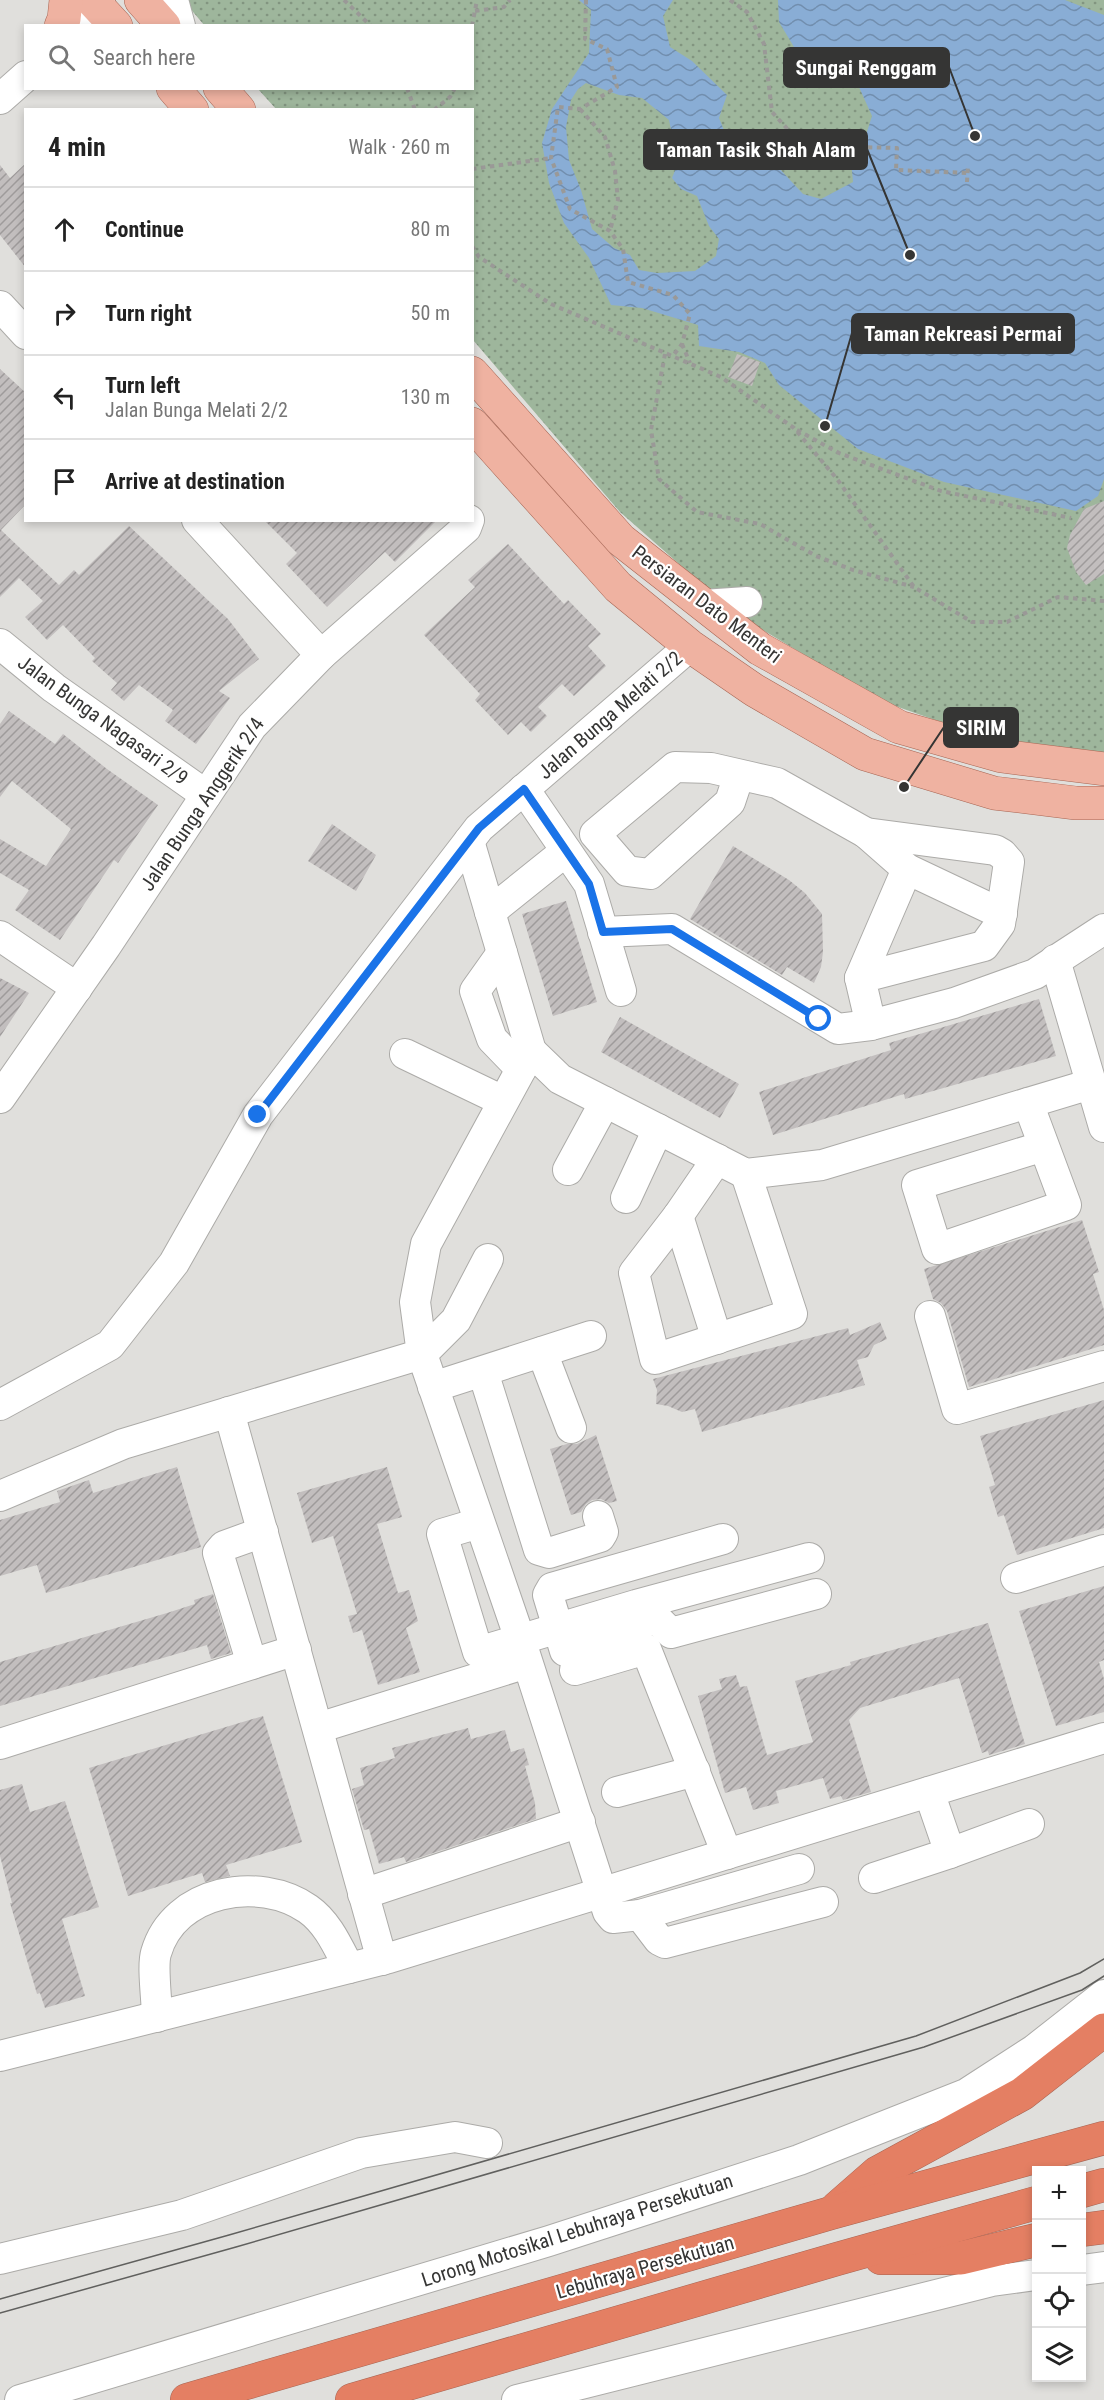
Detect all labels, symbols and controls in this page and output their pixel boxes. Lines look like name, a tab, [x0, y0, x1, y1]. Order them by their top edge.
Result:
search box	[24, 24, 474, 90]
icon: search	[45, 41, 78, 74]
text: Search here	[93, 45, 195, 70]
callout: Sungai Renggam	[784, 48, 949, 87]
text: Sungai Renggam	[795, 56, 937, 80]
callout: Taman Tasik Shah Alam	[644, 130, 867, 169]
text: 4 min	[48, 132, 106, 162]
text: Walk · 260 m	[349, 135, 450, 159]
text: Taman Tasik Shah Alam	[657, 138, 855, 162]
icon: ahead	[48, 213, 81, 246]
text: Continue	[105, 217, 184, 242]
text: 80 m	[411, 217, 450, 241]
icon: right	[48, 297, 81, 330]
text: Turn right	[105, 301, 192, 326]
text: 50 m	[411, 301, 450, 325]
callout: Taman Rekreasi Permai	[852, 314, 1074, 353]
text: Taman Rekreasi Permai	[864, 322, 1062, 346]
text: Turn left	[105, 373, 180, 398]
icon: left	[48, 381, 81, 414]
text: 130 m	[401, 385, 450, 409]
text: Jalan Bunga Melati 2/2	[105, 398, 288, 422]
icon: arrive	[48, 465, 81, 498]
text: Arrive at destination	[105, 469, 285, 494]
street label: Persiaran Dato Menteri	[628, 540, 786, 668]
street label: Jalan Bunga Melati 2/2	[533, 646, 687, 784]
street label: Jalan Bunga Nagasari 2/9	[13, 650, 193, 790]
callout: SIRIM	[944, 708, 1018, 747]
street label: Jalan Bunga Anggerik 2/4	[135, 713, 269, 895]
text: SIRIM	[956, 716, 1006, 740]
route start	[805, 1005, 831, 1031]
route end	[244, 1101, 270, 1127]
map controls	[1032, 2166, 1086, 2382]
button: +	[1032, 2166, 1086, 2220]
street label: Lorong Motosikal Lebuhraya Persekutuan	[418, 2168, 736, 2292]
button: −	[1032, 2220, 1086, 2274]
street label: Lebuhraya Persekutuan	[553, 2230, 737, 2304]
button: locate	[1032, 2274, 1086, 2328]
button: layers	[1032, 2328, 1086, 2382]

